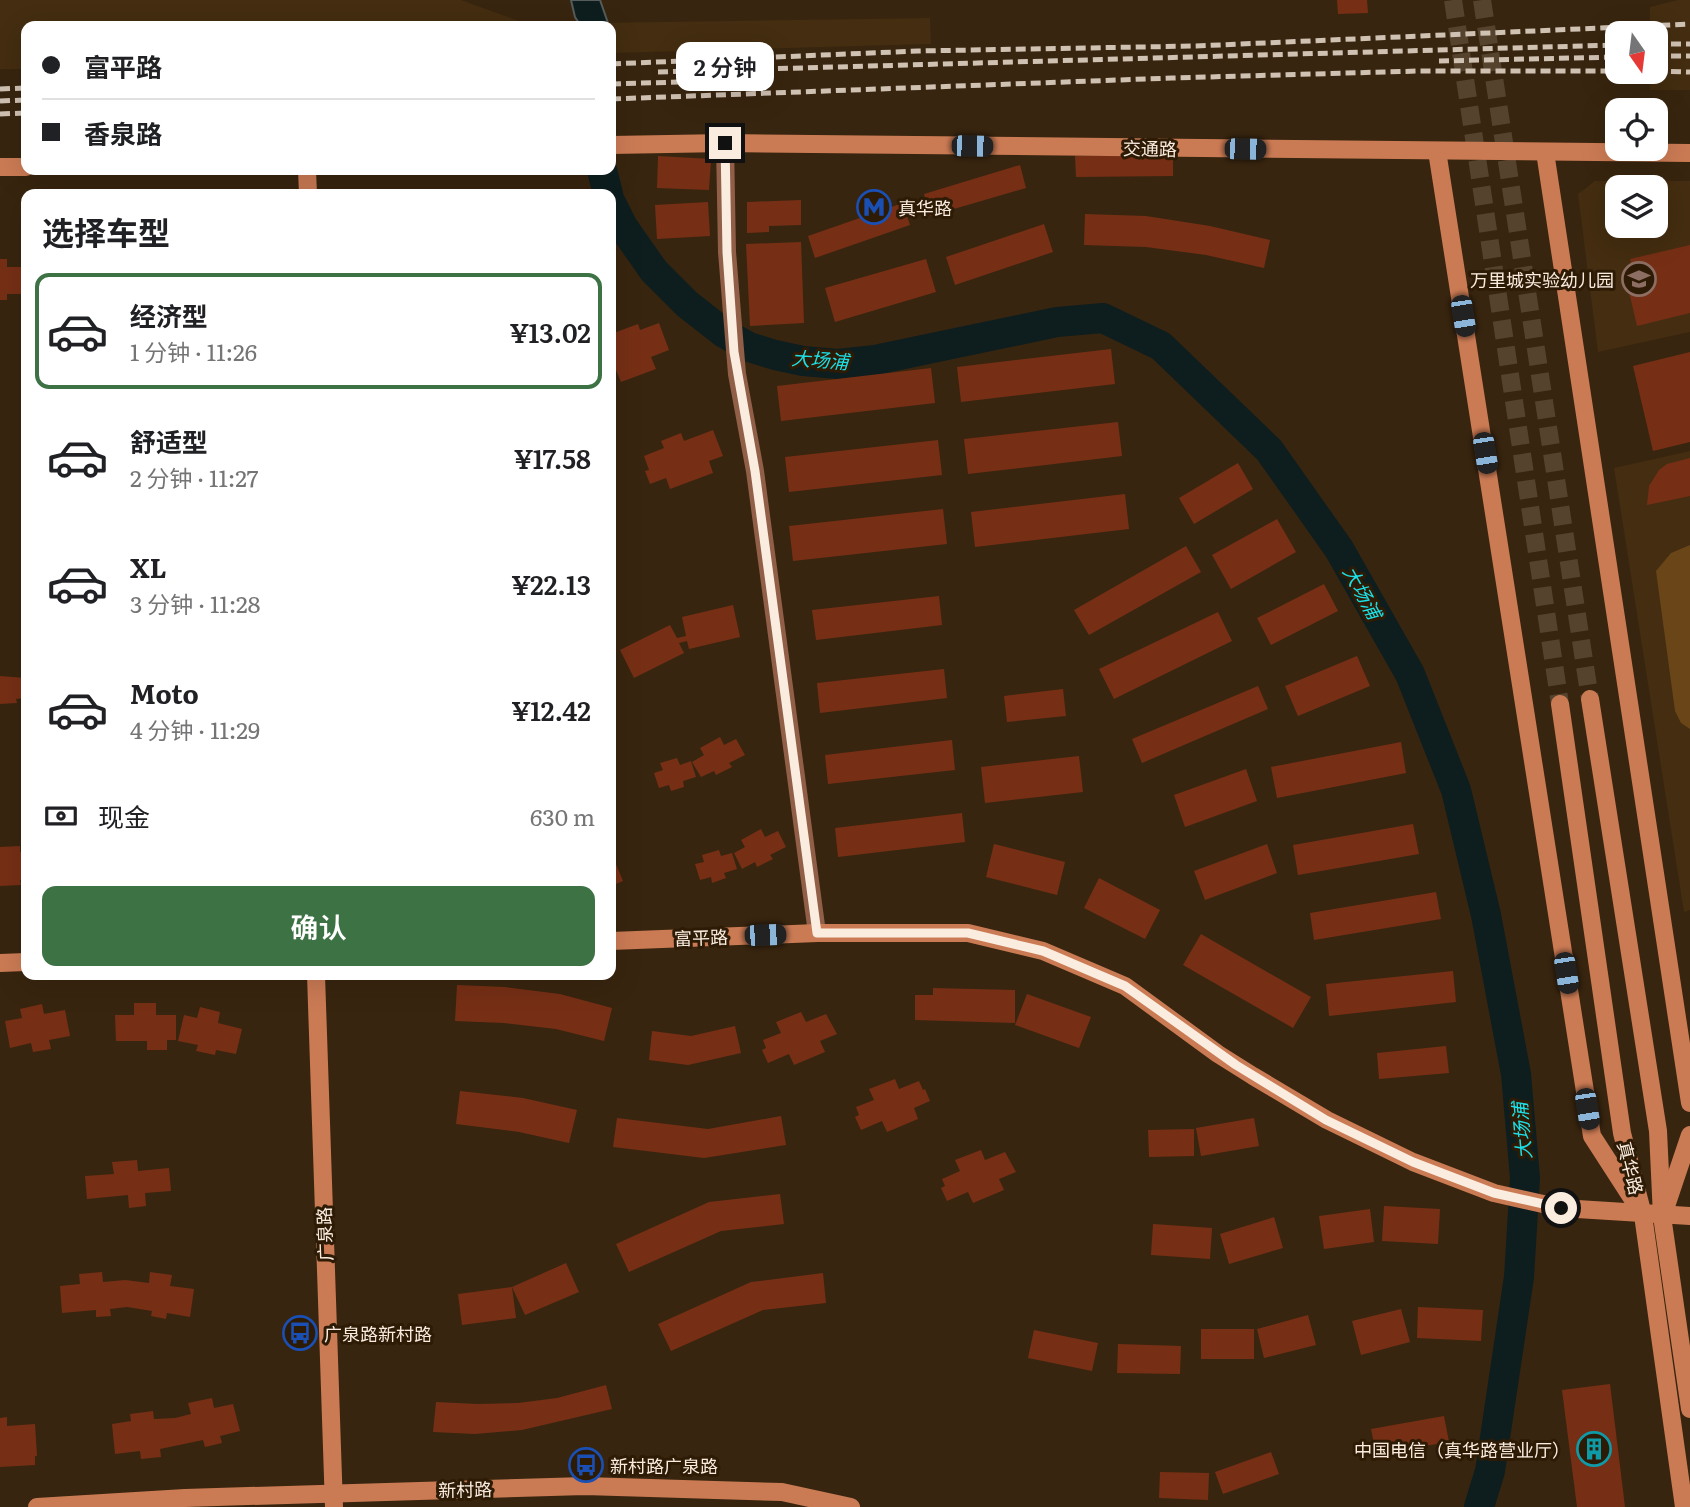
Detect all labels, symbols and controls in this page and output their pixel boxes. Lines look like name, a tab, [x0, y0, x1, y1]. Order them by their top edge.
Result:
north arrow	[1605, 21, 1668, 84]
map controls	[1605, 21, 1668, 238]
callout: 2 分钟	[676, 41, 774, 90]
text: 富平路	[84, 46, 162, 85]
text: 2 分钟	[694, 49, 756, 83]
button: locate	[1605, 98, 1668, 161]
text: 香泉路	[84, 113, 162, 152]
route end	[709, 127, 741, 159]
street label: 交通路	[1123, 134, 1177, 162]
car	[951, 135, 994, 157]
car	[1224, 138, 1267, 160]
button: layers	[1605, 175, 1668, 238]
metro station icon: 真华路	[855, 188, 893, 226]
place label: 真华路	[898, 194, 952, 221]
text: 选择车型	[42, 207, 170, 255]
school or university icon: 万里城实验幼儿园	[1620, 260, 1658, 298]
place label: 万里城实验幼儿园	[1470, 266, 1614, 293]
car	[1450, 294, 1477, 338]
text: 经济型	[130, 295, 208, 334]
icon: car	[46, 300, 109, 363]
text: ¥13.02	[510, 312, 591, 351]
text: 1 分钟 · 11:26	[130, 334, 257, 368]
water label: 大场浦	[791, 343, 852, 375]
text: 舒适型	[130, 421, 208, 460]
icon: car	[46, 426, 109, 489]
car	[1472, 431, 1499, 475]
text: ¥17.58	[514, 438, 591, 477]
text: 2 分钟 · 11:27	[130, 460, 258, 494]
text: XL	[130, 547, 167, 586]
icon: car	[46, 552, 109, 615]
water label: 大场浦	[1337, 560, 1391, 626]
text: ¥22.13	[511, 564, 591, 603]
text: 3 分钟 · 11:28	[130, 586, 260, 620]
text: Moto	[130, 673, 199, 712]
icon: car	[46, 678, 109, 741]
text: ¥12.42	[511, 690, 591, 729]
text: 4 分钟 · 11:29	[130, 712, 260, 746]
text: 现金	[98, 796, 150, 835]
icon: cash	[42, 797, 80, 835]
text: 630 m	[530, 799, 595, 833]
button: 确认	[42, 886, 595, 966]
street label: 富平路	[674, 923, 728, 951]
car	[744, 924, 787, 946]
car	[1553, 951, 1580, 995]
car	[1574, 1087, 1601, 1131]
water label: 大场浦	[1504, 1098, 1537, 1161]
street label: 真华路	[1611, 1139, 1651, 1197]
route start	[1545, 1192, 1577, 1224]
street label: 广泉路	[310, 1207, 338, 1261]
bus stop icon: 广泉路新村路	[281, 1314, 319, 1352]
place label: 广泉路新村路	[324, 1320, 432, 1347]
building icon: 中国电信（真华路营业厅）	[1575, 1430, 1613, 1468]
place label: 中国电信（真华路营业厅）	[1354, 1436, 1570, 1463]
bus stop icon: 新村路广泉路	[567, 1446, 605, 1484]
place label: 新村路广泉路	[610, 1452, 718, 1479]
street label: 新村路	[438, 1475, 492, 1503]

